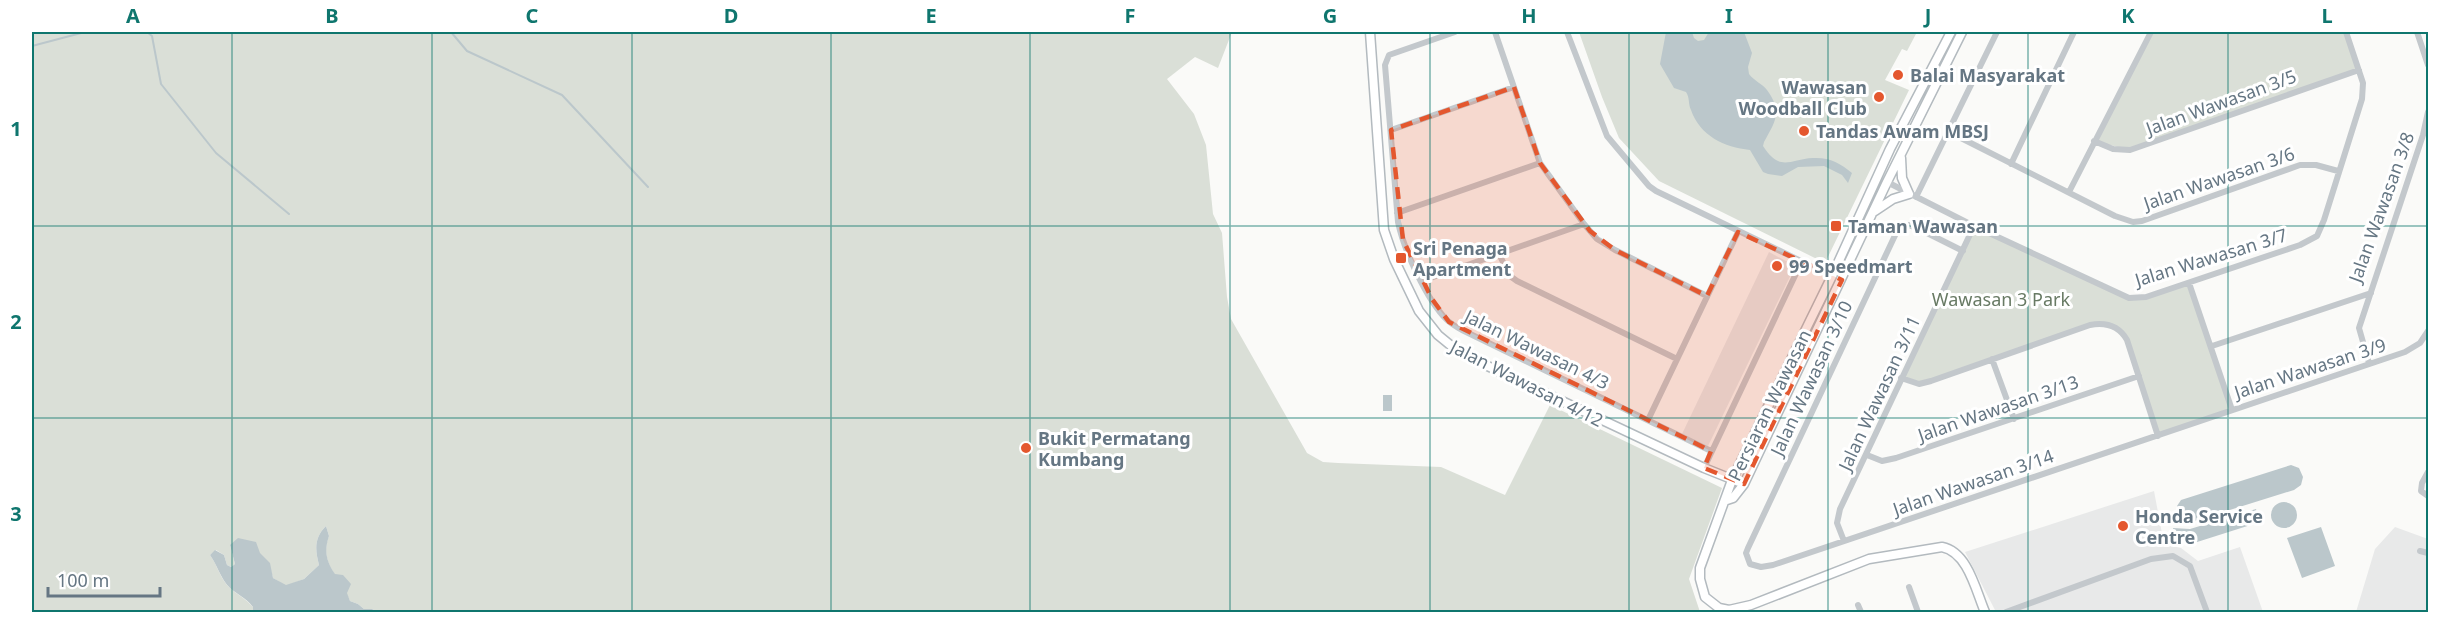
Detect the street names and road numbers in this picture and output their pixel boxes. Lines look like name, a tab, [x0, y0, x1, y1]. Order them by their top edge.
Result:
street label: Jalan Wawasan 3/5	[2141, 64, 2299, 141]
street label: Jalan Wawasan 3/8	[2342, 129, 2419, 287]
street label: Jalan Wawasan 3/6	[2138, 141, 2298, 216]
street label: Jalan Wawasan 3/7	[2130, 222, 2290, 292]
street label: Jalan Wawasan 3/10	[1764, 297, 1857, 461]
street label: Jalan Wawasan 4/3	[1459, 303, 1613, 394]
street label: Jalan Wawasan 3/11	[1832, 312, 1925, 476]
street label: Persiaran Wawasan	[1722, 325, 1816, 485]
street label: Jalan Wawasan 3/9	[2229, 332, 2389, 404]
street label: Jalan Wawasan 4/12	[1445, 333, 1607, 432]
street label: Jalan Wawasan 3/13	[1913, 369, 2082, 447]
street label: Jalan Wawasan 3/14	[1888, 443, 2057, 521]

